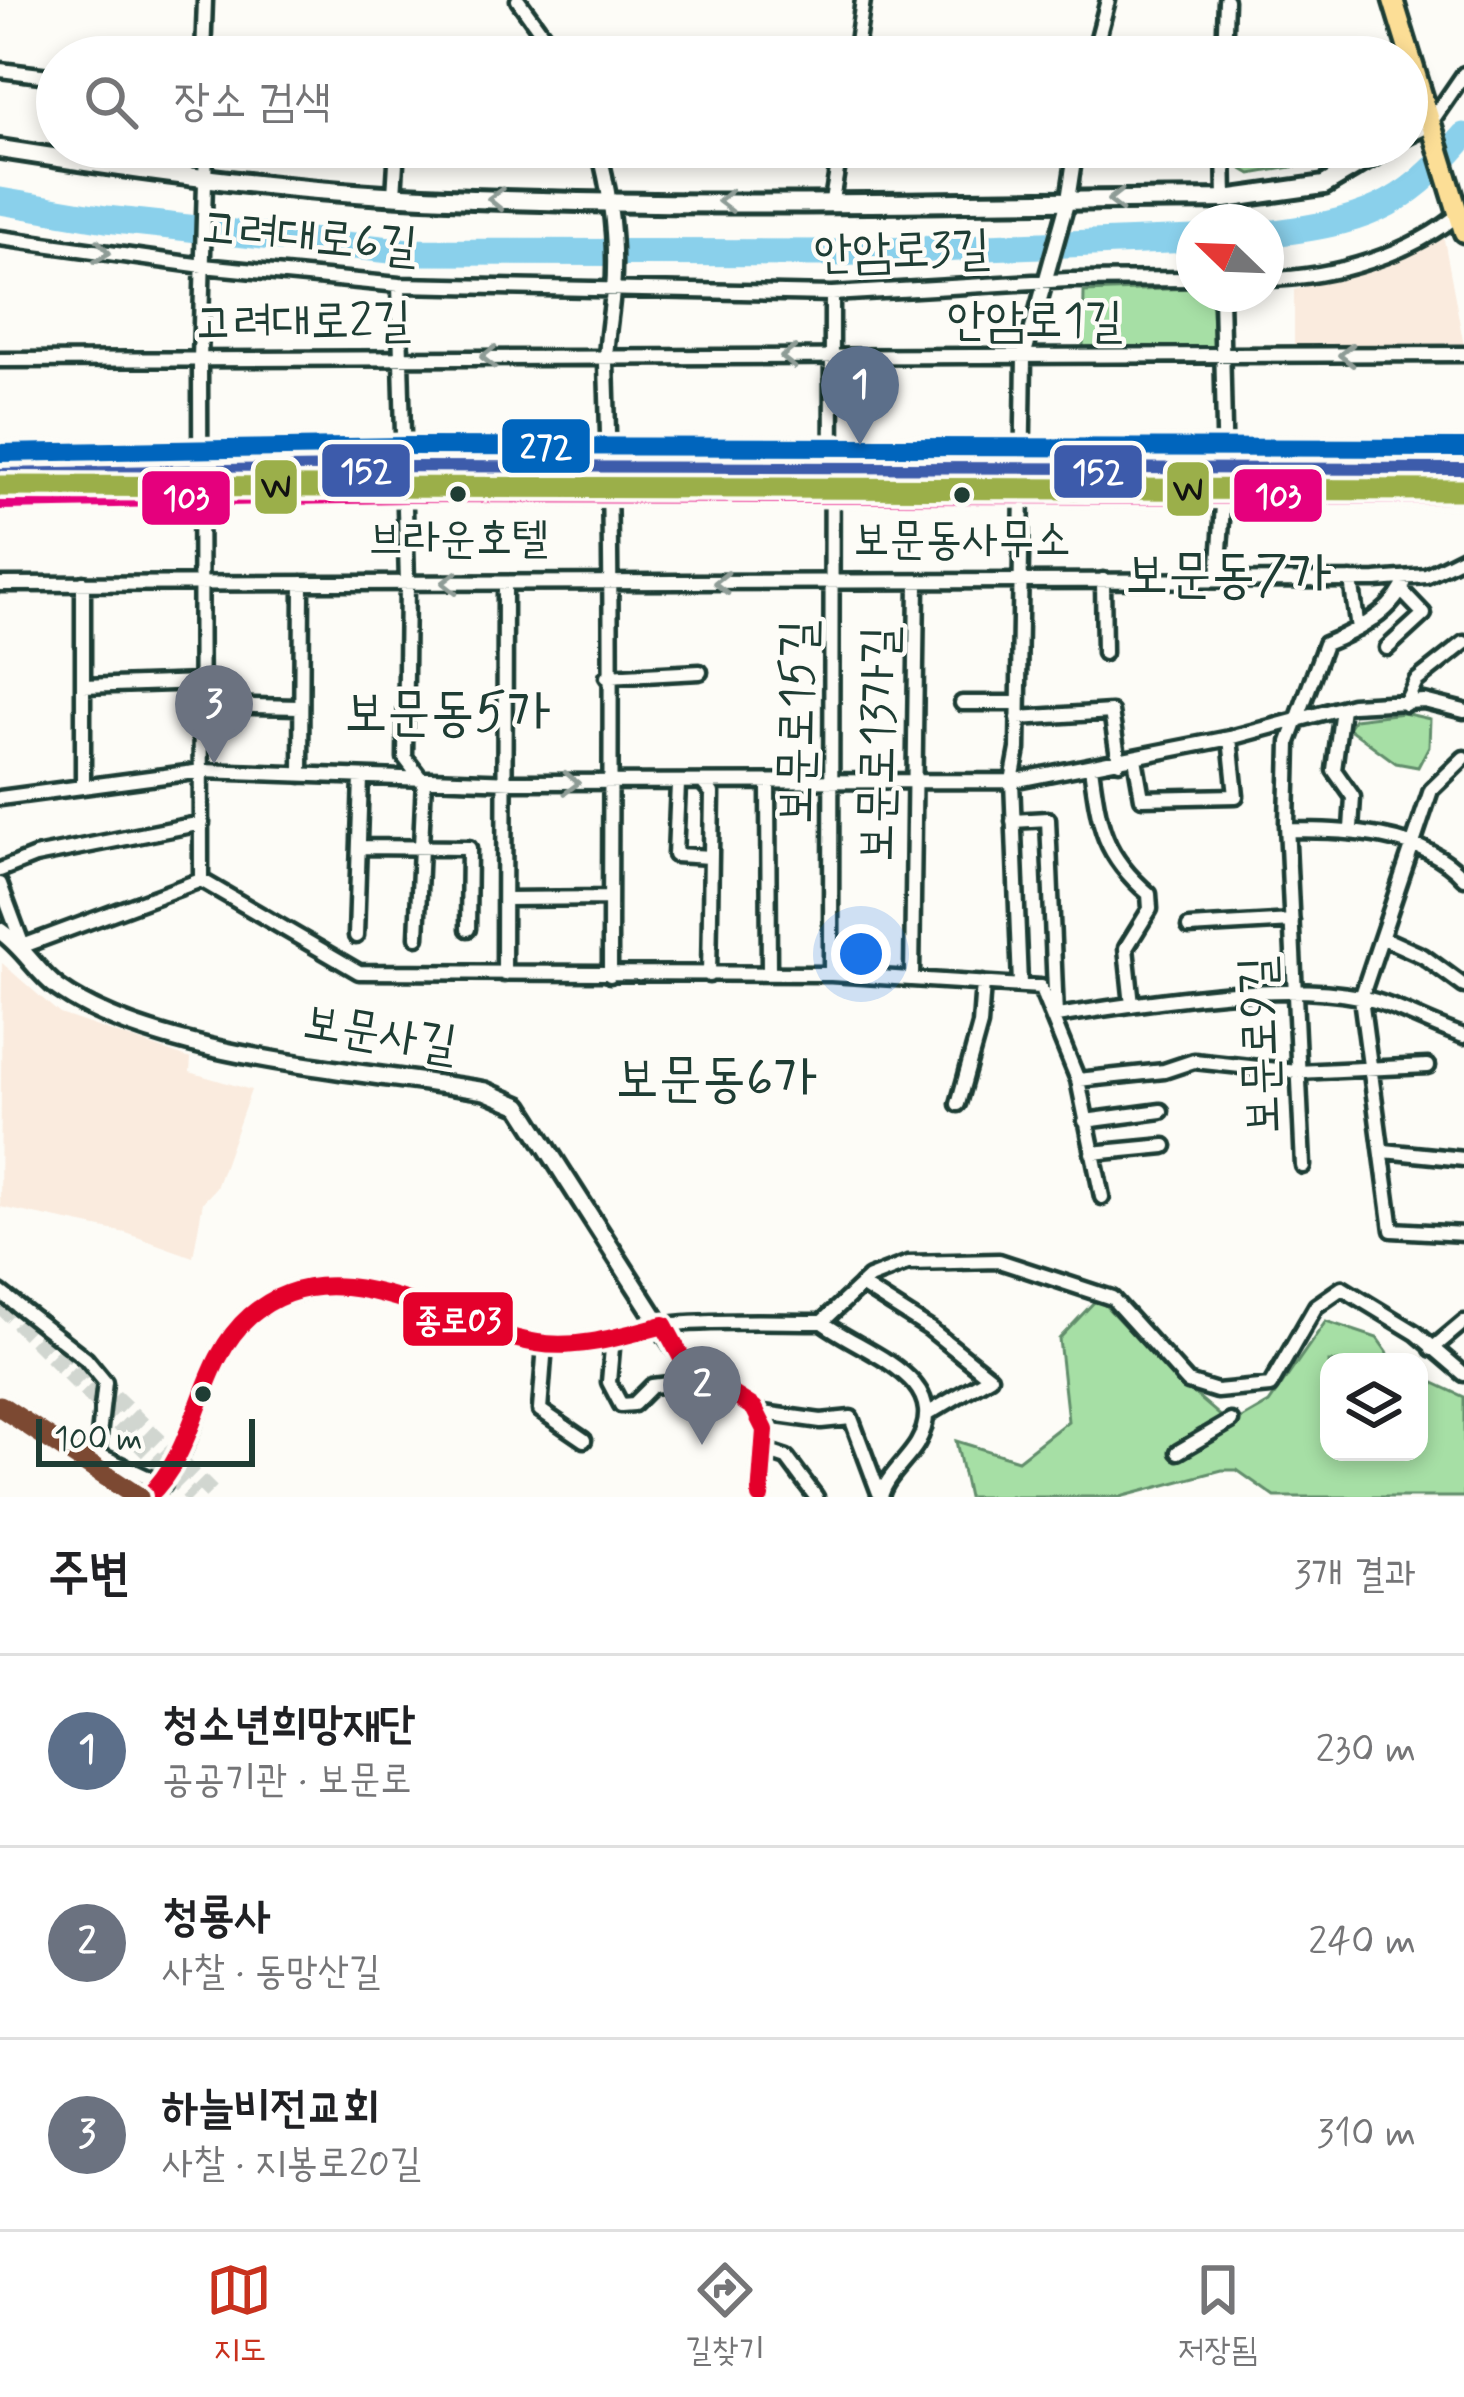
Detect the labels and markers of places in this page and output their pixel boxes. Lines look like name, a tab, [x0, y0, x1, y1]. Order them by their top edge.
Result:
pin: 1	[821, 346, 899, 445]
marker: 브라운호텔	[447, 483, 469, 505]
marker: 보문동사무소	[951, 484, 973, 506]
place label: 브라운호텔	[367, 510, 549, 569]
place label: 보문동사무소	[853, 511, 1071, 570]
pin: 3	[175, 665, 253, 764]
pin: 2	[663, 1346, 741, 1445]
unlabelled marker	[192, 1383, 214, 1405]

